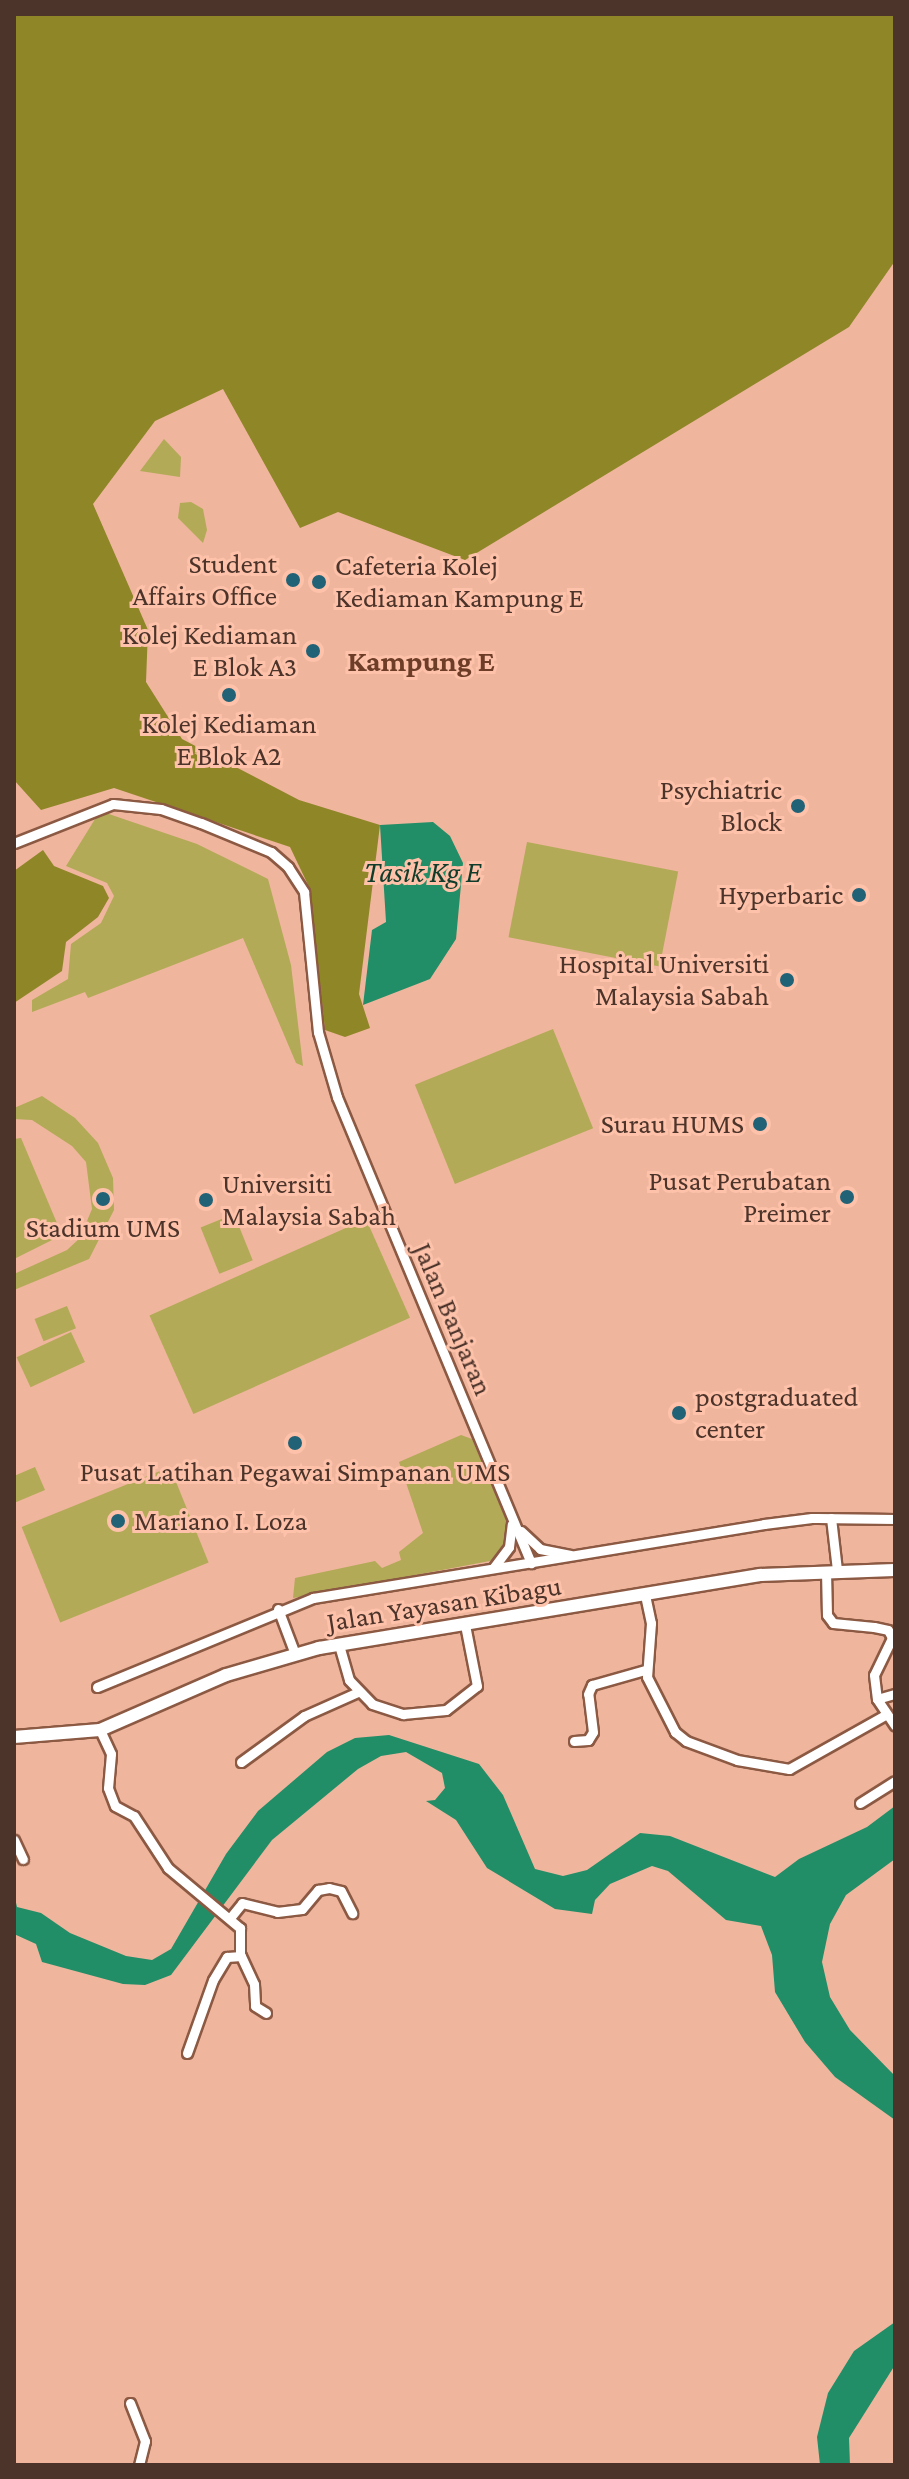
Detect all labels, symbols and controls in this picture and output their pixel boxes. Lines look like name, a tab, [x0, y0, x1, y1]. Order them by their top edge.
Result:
place label: Student Affairs Office	[132, 547, 277, 613]
place label: Cafeteria Kolej Kediaman Kampung E	[335, 549, 584, 615]
marker: Student Affairs Office	[284, 571, 302, 589]
marker: Cafeteria Kolej Kediaman Kampung E	[310, 573, 328, 591]
place label: Kolej Kediaman E Blok A3	[122, 618, 297, 684]
marker: Kolej Kediaman E Blok A3	[304, 642, 322, 660]
district label: Kampung E	[347, 643, 495, 679]
marker: Kolej Kediaman E Blok A2	[220, 686, 238, 704]
place label: Kolej Kediaman E Blok A2	[141, 707, 317, 773]
place label: Psychiatric Block	[660, 773, 782, 839]
marker: Psychiatric Block	[789, 797, 807, 815]
water label: Tasik Kg E	[364, 854, 482, 890]
place label: Hyperbaric	[719, 878, 843, 912]
marker: Hyperbaric	[850, 886, 868, 904]
place label: Hospital Universiti Malaysia Sabah	[559, 947, 769, 1013]
marker: Hospital Universiti Malaysia Sabah	[776, 969, 798, 991]
place label: Surau HUMS	[601, 1107, 744, 1141]
marker: Surau HUMS	[751, 1115, 769, 1133]
place label: Pusat Perubatan Preimer	[649, 1164, 831, 1230]
place label: Universiti Malaysia Sabah	[222, 1167, 396, 1233]
marker: Pusat Perubatan Preimer	[838, 1188, 856, 1206]
marker: Stadium UMS	[94, 1190, 112, 1208]
marker: Universiti Malaysia Sabah	[197, 1191, 215, 1209]
place label: Stadium UMS	[26, 1211, 180, 1245]
street label: Jalan Banjaran	[406, 1238, 500, 1400]
place label: postgraduated center	[695, 1380, 858, 1446]
marker: postgraduated center	[670, 1404, 688, 1422]
marker: Pusat Latihan Pegawai Simpanan UMS	[286, 1434, 304, 1452]
place label: Pusat Latihan Pegawai Simpanan UMS	[80, 1455, 510, 1489]
place label: Mariano I. Loza	[134, 1504, 307, 1538]
marker: Mariano I. Loza	[109, 1512, 127, 1530]
street label: Jalan Yayasan Kibagu	[324, 1569, 564, 1639]

